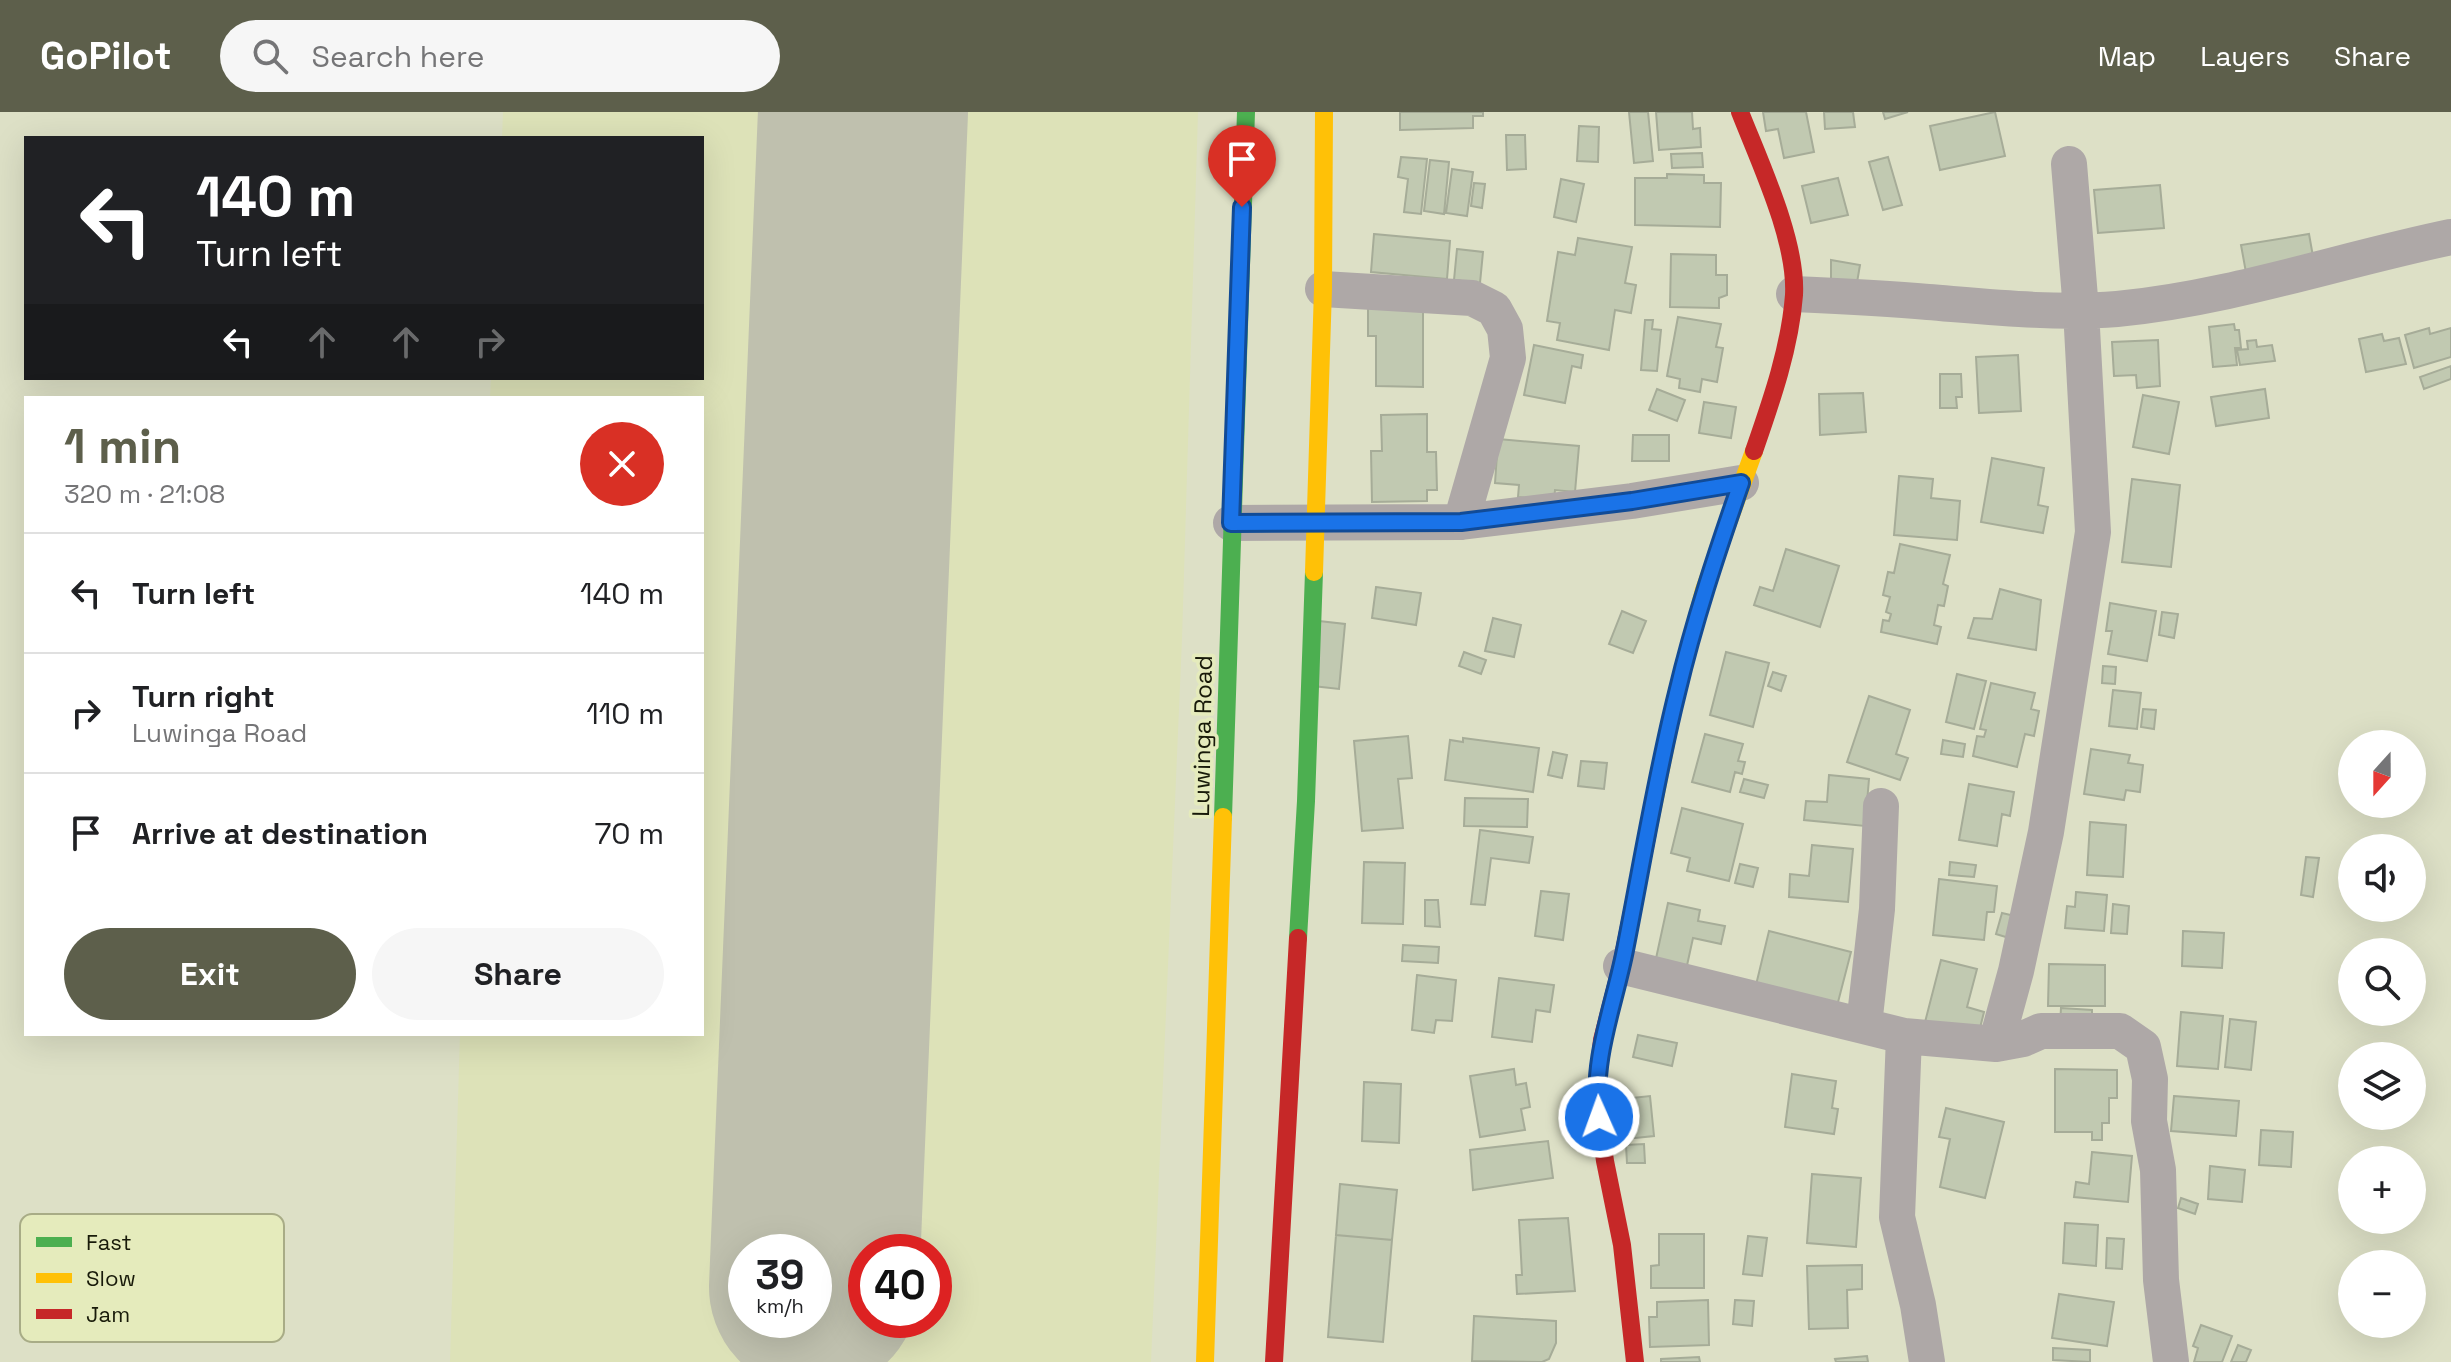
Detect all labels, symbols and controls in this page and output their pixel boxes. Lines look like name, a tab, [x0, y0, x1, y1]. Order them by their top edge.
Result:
search box	[220, 20, 780, 92]
text: GoPilot	[40, 32, 172, 80]
icon: search	[248, 34, 292, 78]
text: Search here	[312, 37, 484, 76]
text: Map	[2098, 38, 2156, 74]
text: Layers	[2200, 38, 2290, 74]
text: Share	[2334, 38, 2411, 74]
pin	[1208, 125, 1276, 207]
icon: arrive	[1220, 137, 1264, 181]
text: 140 m	[196, 161, 355, 232]
icon: left	[64, 168, 168, 272]
text: Turn left	[196, 231, 343, 277]
icon: left	[216, 320, 260, 364]
icon: ahead	[300, 320, 344, 364]
icon: ahead	[384, 320, 428, 364]
icon: right	[468, 320, 512, 364]
text: 1 min	[64, 416, 181, 477]
button: close	[580, 422, 664, 506]
text: 320 m · 21:08	[64, 477, 225, 511]
icon: left	[64, 571, 108, 615]
text: Turn left	[132, 574, 255, 613]
text: 140 m	[580, 574, 664, 613]
street label: Luwinga Road	[1185, 655, 1219, 817]
text: Turn right	[132, 677, 275, 716]
icon: right	[64, 691, 108, 735]
text: 110 m	[586, 694, 664, 733]
text: Luwinga Road	[132, 716, 307, 750]
north arrow	[2338, 730, 2426, 818]
map controls	[2338, 730, 2426, 1338]
icon: arrive	[64, 811, 108, 855]
text: Arrive at destination	[132, 814, 428, 853]
text: 70 m	[595, 814, 664, 853]
button: sound	[2338, 834, 2426, 922]
button: Exit	[64, 928, 356, 1020]
button: Share	[372, 928, 664, 1020]
button: search	[2338, 938, 2426, 1026]
button: layers	[2338, 1042, 2426, 1130]
position arrow	[1557, 1075, 1641, 1159]
button: +	[2338, 1146, 2426, 1234]
legend	[20, 1214, 284, 1342]
text: Fast	[86, 1228, 132, 1256]
speed limit sign: 40	[848, 1234, 952, 1338]
text: 39	[755, 1250, 805, 1301]
button: −	[2338, 1250, 2426, 1338]
text: Slow	[86, 1264, 136, 1292]
text: km/h	[756, 1293, 804, 1319]
text: Jam	[86, 1300, 130, 1328]

